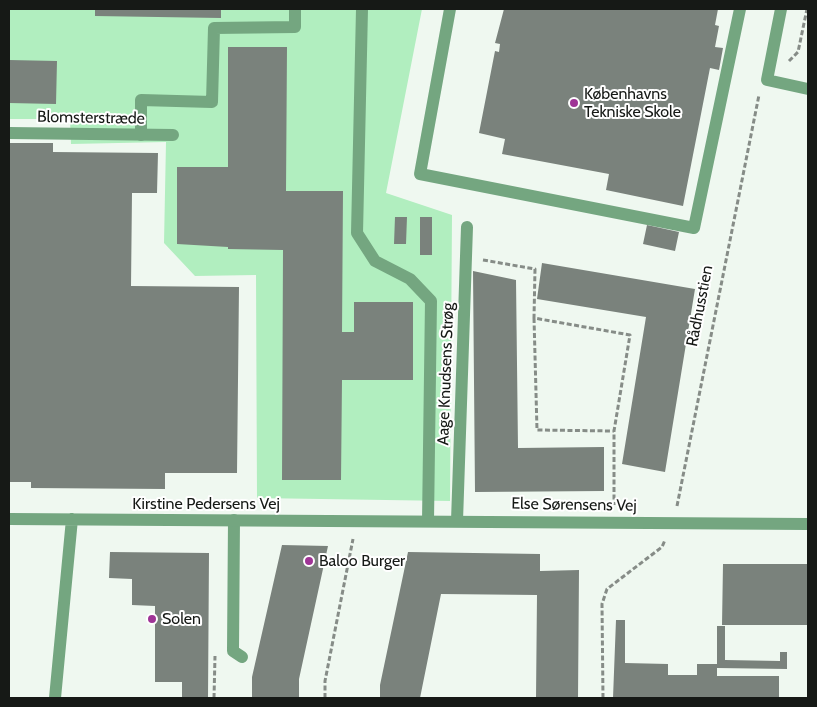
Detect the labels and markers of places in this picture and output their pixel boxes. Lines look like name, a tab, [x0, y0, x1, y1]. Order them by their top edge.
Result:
place label: Københavns Tekniske Skole	[584, 84, 681, 122]
marker: Københavns Tekniske Skole	[568, 97, 580, 109]
place label: Baloo Burger	[319, 551, 405, 571]
marker: Baloo Burger	[303, 555, 315, 567]
place label: Solen	[162, 609, 201, 629]
marker: Solen	[146, 613, 158, 625]

